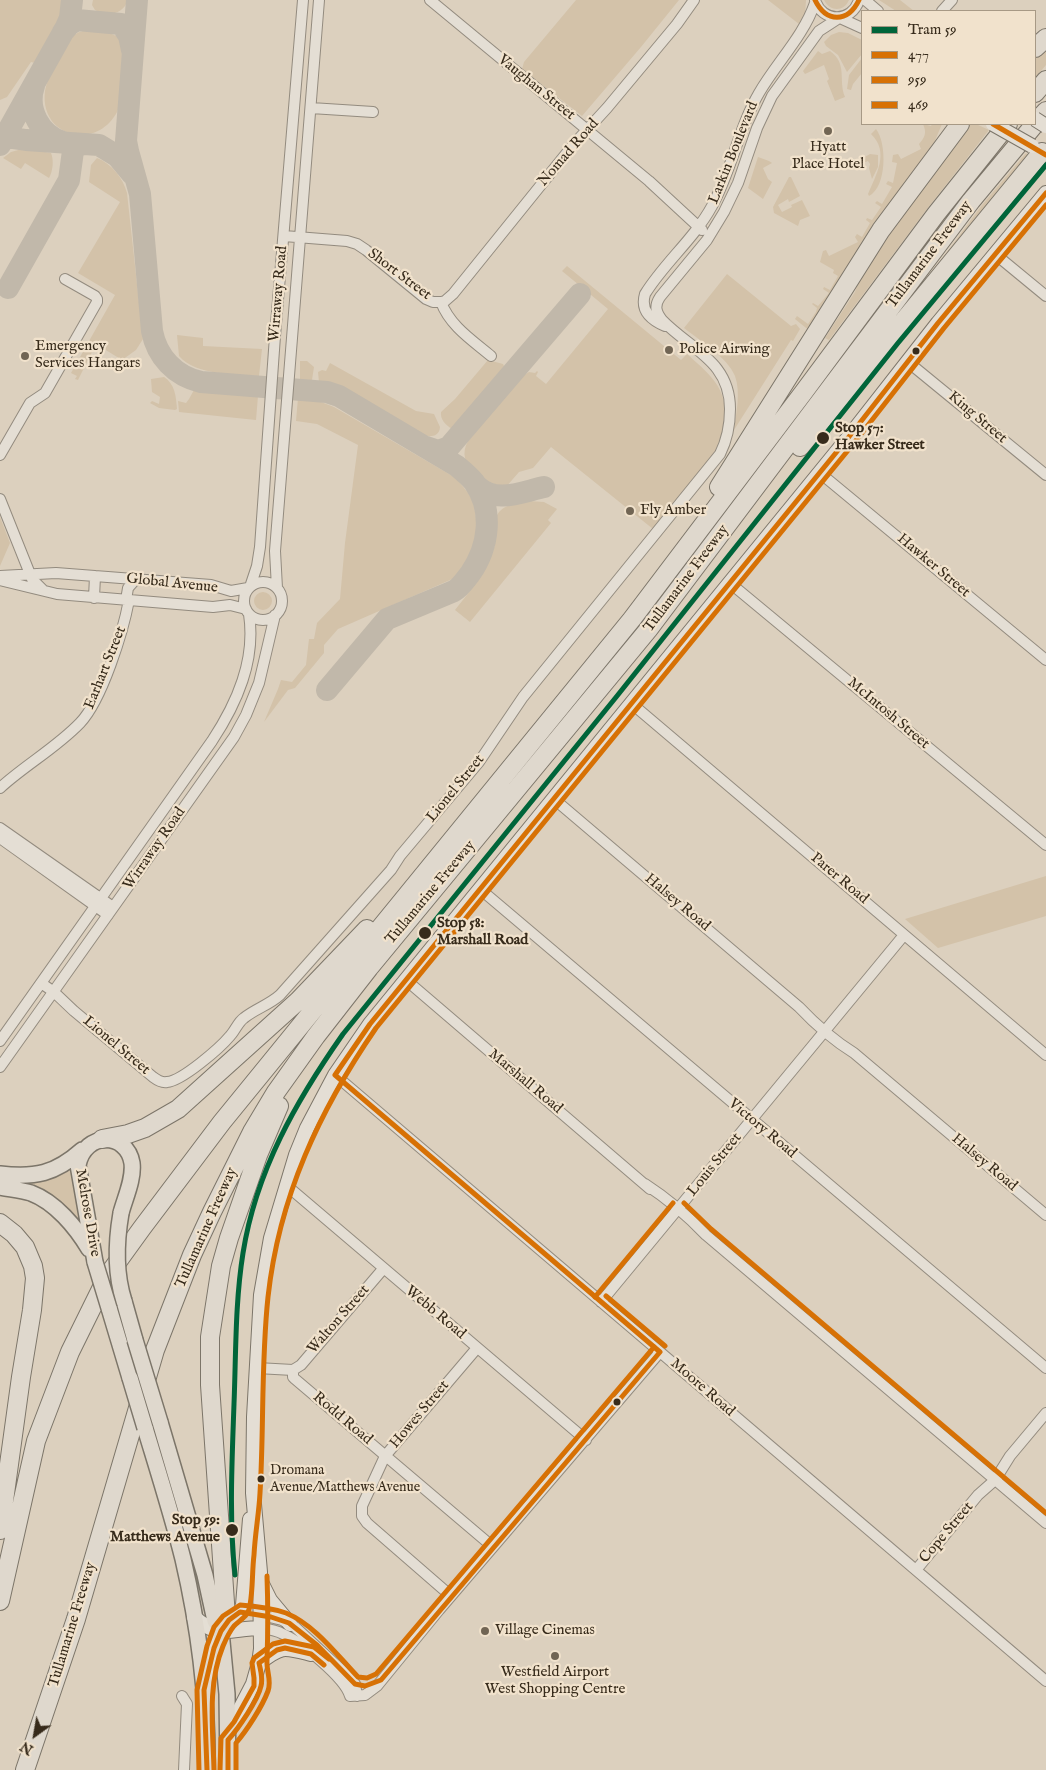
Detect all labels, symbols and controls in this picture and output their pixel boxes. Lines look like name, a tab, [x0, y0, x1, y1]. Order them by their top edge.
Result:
legend	[861, 10, 1036, 125]
text: Tram 59	[908, 20, 957, 39]
text: 477	[908, 45, 929, 64]
street label: Vaughan Street	[494, 51, 578, 125]
text: 959	[908, 70, 927, 89]
text: 469	[908, 95, 928, 114]
street label: Larkin Boulevard	[705, 99, 763, 207]
street label: Nomad Road	[535, 115, 603, 191]
marker: Hyatt Place Hotel	[822, 125, 834, 137]
place label: Hyatt Place Hotel	[792, 139, 864, 174]
street label: Tullamarine Freeway	[884, 198, 976, 312]
street label: Wirraway Road	[266, 245, 292, 343]
street label: Short Street	[364, 245, 434, 305]
place label: Emergency Services Hangars	[35, 338, 140, 373]
place label: Police Airwing	[679, 341, 770, 359]
marker: Police Airwing	[663, 344, 675, 356]
unlabelled marker	[911, 346, 921, 356]
marker: Emergency Services Hangars	[19, 350, 31, 362]
street label: King Street	[944, 388, 1010, 448]
place label: Stop 57: Hawker Street	[835, 420, 925, 455]
marker: Stop 57: Hawker Street	[815, 430, 831, 446]
place label: Fly Amber	[640, 502, 706, 520]
marker: Fly Amber	[624, 505, 636, 517]
street label: Tullamarine Freeway	[641, 522, 733, 636]
street label: Hawker Street	[893, 530, 973, 602]
street label: Global Avenue	[125, 570, 219, 598]
street label: Earhart Street	[81, 624, 131, 712]
street label: McIntosh Street	[843, 674, 933, 754]
street label: Lionel Street	[423, 751, 489, 827]
street label: Wirraway Road	[120, 804, 190, 894]
street label: Tullamarine Freeway	[382, 837, 480, 949]
street label: Parer Road	[806, 850, 872, 908]
street label: Halsey Road	[640, 870, 714, 936]
place label: Stop 58: Marshall Road	[437, 915, 528, 950]
marker: Stop 58: Marshall Road	[417, 925, 433, 941]
street label: Lionel Street	[79, 1013, 153, 1079]
street label: Marshall Road	[484, 1046, 566, 1118]
street label: Victory Road	[724, 1095, 800, 1163]
street label: Louis Street	[684, 1130, 746, 1200]
street label: Halsey Road	[947, 1130, 1021, 1196]
street label: Tullamarine Freeway	[172, 1165, 242, 1291]
street label: Melrose Drive	[70, 1168, 104, 1258]
street label: Walton Street	[304, 1282, 374, 1358]
street label: Webb Road	[401, 1282, 469, 1344]
street label: Moore Road	[666, 1355, 738, 1421]
street label: Howes Street	[386, 1377, 454, 1453]
street label: Rodd Road	[308, 1389, 376, 1449]
unlabelled marker	[612, 1397, 622, 1407]
place label: Dromana Avenue/Matthews Avenue	[270, 1463, 420, 1495]
marker: Dromana Avenue/Matthews Avenue	[256, 1474, 266, 1484]
street label: Cope Street	[916, 1499, 978, 1567]
place label: Stop 59: Matthews Avenue	[110, 1512, 220, 1547]
marker: Stop 59: Matthews Avenue	[224, 1522, 240, 1538]
street label: Tullamarine Freeway	[45, 1560, 101, 1690]
place label: Village Cinemas	[495, 1622, 595, 1640]
marker: Village Cinemas	[479, 1625, 491, 1637]
marker: Westfield Airport West Shopping Centre	[549, 1650, 561, 1662]
place label: Westfield Airport West Shopping Centre	[485, 1664, 625, 1699]
north arrow	[10, 1710, 60, 1760]
text: N	[17, 1737, 37, 1759]

